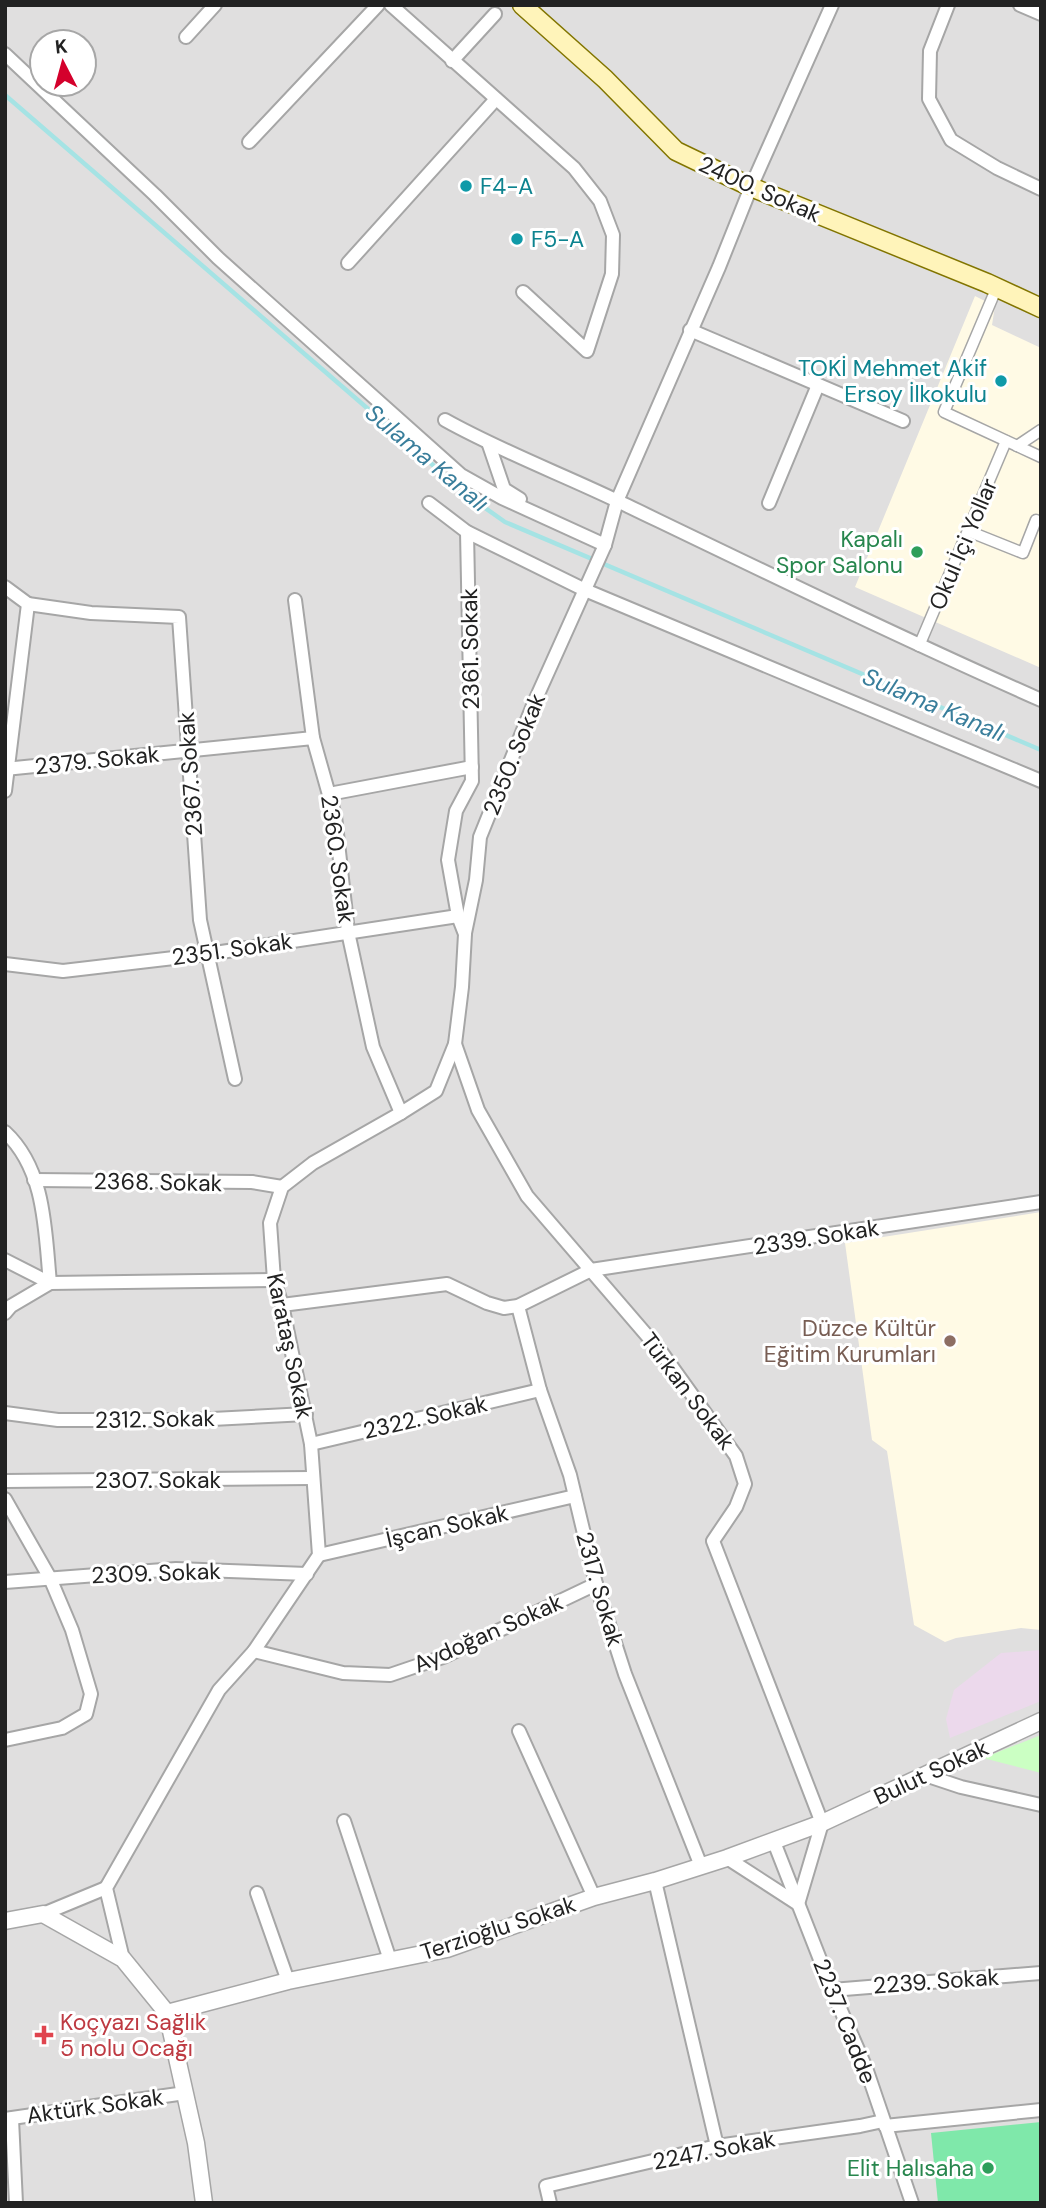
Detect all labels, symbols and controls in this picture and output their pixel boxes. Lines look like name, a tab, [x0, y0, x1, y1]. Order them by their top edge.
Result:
north arrow	[28, 28, 98, 98]
text: K	[54, 34, 69, 60]
street label: 2400. Sokak	[694, 149, 826, 229]
place label: F4-A	[480, 171, 533, 201]
marker: F4-A	[458, 178, 474, 194]
place label: F5-A	[531, 224, 584, 254]
marker: F5-A	[509, 231, 525, 247]
place label: TOKİ Mehmet Akif Ersoy İlkokulu	[798, 353, 987, 409]
marker: TOKİ Mehmet Akif Ersoy İlkokulu	[993, 373, 1009, 389]
water label: Sulama Kanalı	[359, 397, 496, 518]
street label: Okul İçi Yollar	[922, 474, 1004, 614]
place label: Kapalı Spor Salonu	[776, 524, 903, 580]
marker: Kapalı Spor Salonu	[909, 544, 925, 560]
street label: 2361. Sokak	[454, 587, 486, 710]
water label: Sulama Kanalı	[858, 661, 1010, 749]
street label: 2350. Sokak	[476, 688, 552, 819]
street label: 2367. Sokak	[171, 710, 209, 837]
street label: 2379. Sokak	[33, 738, 161, 781]
street label: 2360. Sokak	[314, 793, 362, 926]
street label: 2351. Sokak	[170, 926, 295, 972]
street label: 2368. Sokak	[93, 1166, 223, 1198]
street label: 2339. Sokak	[751, 1212, 881, 1262]
street label: Karataş Sokak	[260, 1271, 320, 1422]
place label: Düzce Kültür Eğitim Kurumları	[764, 1313, 936, 1369]
street label: Türkan Sokak	[634, 1326, 742, 1456]
marker: Düzce Kültür Eğitim Kurumları	[942, 1333, 958, 1349]
street label: 2322. Sokak	[360, 1388, 490, 1446]
street label: 2312. Sokak	[95, 1403, 216, 1435]
street label: 2307. Sokak	[95, 1465, 222, 1495]
street label: İşcan Sokak	[383, 1497, 511, 1555]
street label: 2317. Sokak	[569, 1528, 631, 1650]
street label: 2309. Sokak	[91, 1556, 222, 1590]
street label: Aydoğan Sokak	[409, 1587, 568, 1679]
street label: Bulut Sokak	[869, 1732, 993, 1812]
street label: Terzioğlu Sokak	[417, 1889, 580, 1967]
street label: 2237. Cadde	[806, 1954, 884, 2088]
street label: 2239. Sokak	[872, 1962, 1001, 2000]
place label: Koçyazı Sağlık 5 nolu Ocağı	[60, 2007, 207, 2063]
marker: Koçyazı Sağlık 5 nolu Ocağı	[34, 2025, 54, 2045]
street label: Aktürk Sokak	[25, 2081, 166, 2130]
street label: 2247. Sokak	[650, 2123, 778, 2177]
place label: Elit Halısaha	[847, 2153, 974, 2183]
marker: Elit Halısaha	[980, 2160, 996, 2176]

